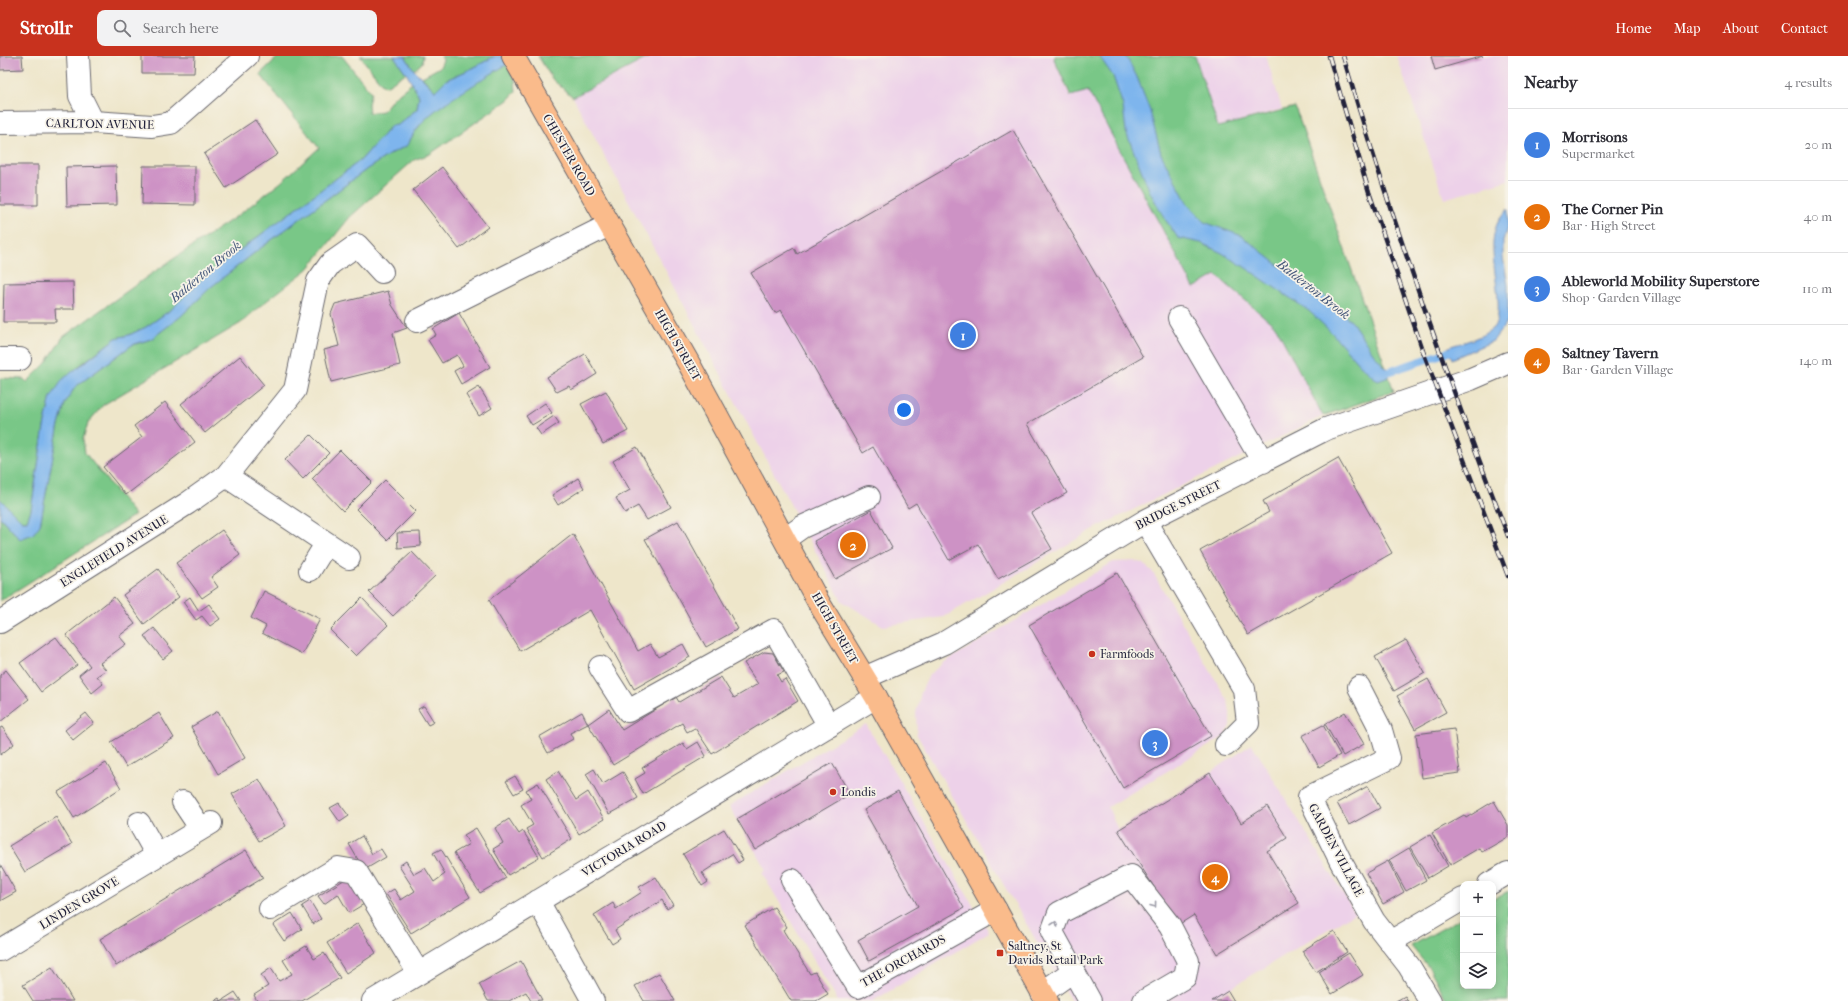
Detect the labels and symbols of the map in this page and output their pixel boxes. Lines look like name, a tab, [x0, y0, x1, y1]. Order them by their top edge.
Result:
street label: CHESTER ROAD	[540, 112, 598, 198]
street label: CARLTON AVENUE	[46, 116, 154, 132]
water label: Balderton Brook	[166, 237, 244, 306]
water label: Balderton Brook	[1274, 256, 1353, 323]
street label: HIGH STREET	[652, 307, 705, 384]
pin: 1	[950, 320, 976, 350]
your location	[894, 400, 914, 420]
street label: BRIDGE STREET	[1133, 477, 1224, 533]
street label: ENGLEFIELD AVENUE	[57, 512, 171, 590]
pin: 2	[840, 530, 866, 560]
street label: HIGH STREET	[809, 590, 862, 667]
place label: Farmfoods	[1100, 647, 1154, 661]
marker: Farmfoods	[1087, 649, 1097, 659]
pin: 3	[1142, 728, 1168, 758]
place label: Londis	[841, 785, 876, 799]
marker: Londis	[828, 787, 838, 797]
street label: GARDEN VILLAGE	[1306, 801, 1366, 899]
street label: VICTORIA ROAD	[578, 818, 669, 880]
pin: 4	[1202, 862, 1228, 892]
street label: LINDEN GROVE	[37, 874, 121, 932]
one-way arrow	[1149, 900, 1156, 907]
one-way arrow	[1050, 921, 1059, 928]
street label: THE ORCHARDS	[858, 932, 948, 990]
place label: Saltney, St Davids Retail Park	[1008, 939, 1104, 967]
marker: Saltney, St Davids Retail Park	[995, 948, 1005, 958]

